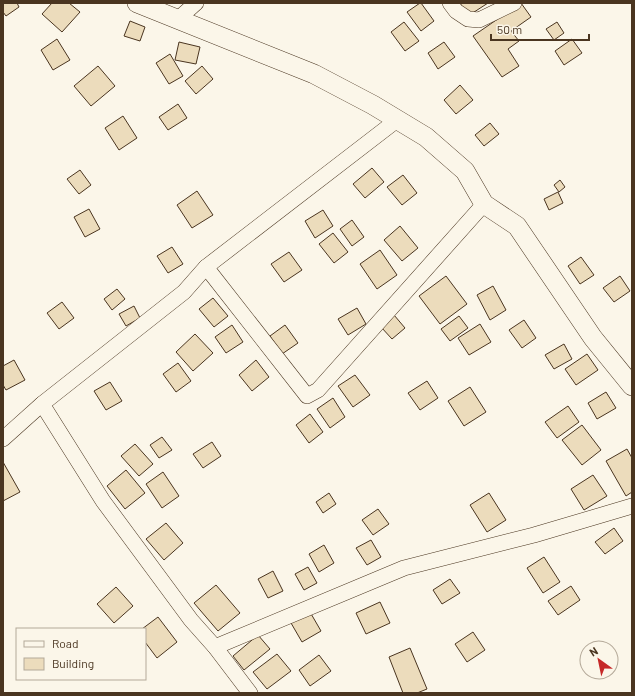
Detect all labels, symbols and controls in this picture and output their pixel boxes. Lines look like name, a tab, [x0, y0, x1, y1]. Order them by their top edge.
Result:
scale bar	[491, 16, 589, 42]
text: 50 m	[497, 22, 522, 36]
legend	[16, 628, 146, 680]
text: Road	[52, 636, 79, 650]
north arrow	[579, 640, 619, 680]
text: N	[587, 644, 600, 659]
text: Building	[52, 656, 94, 670]

